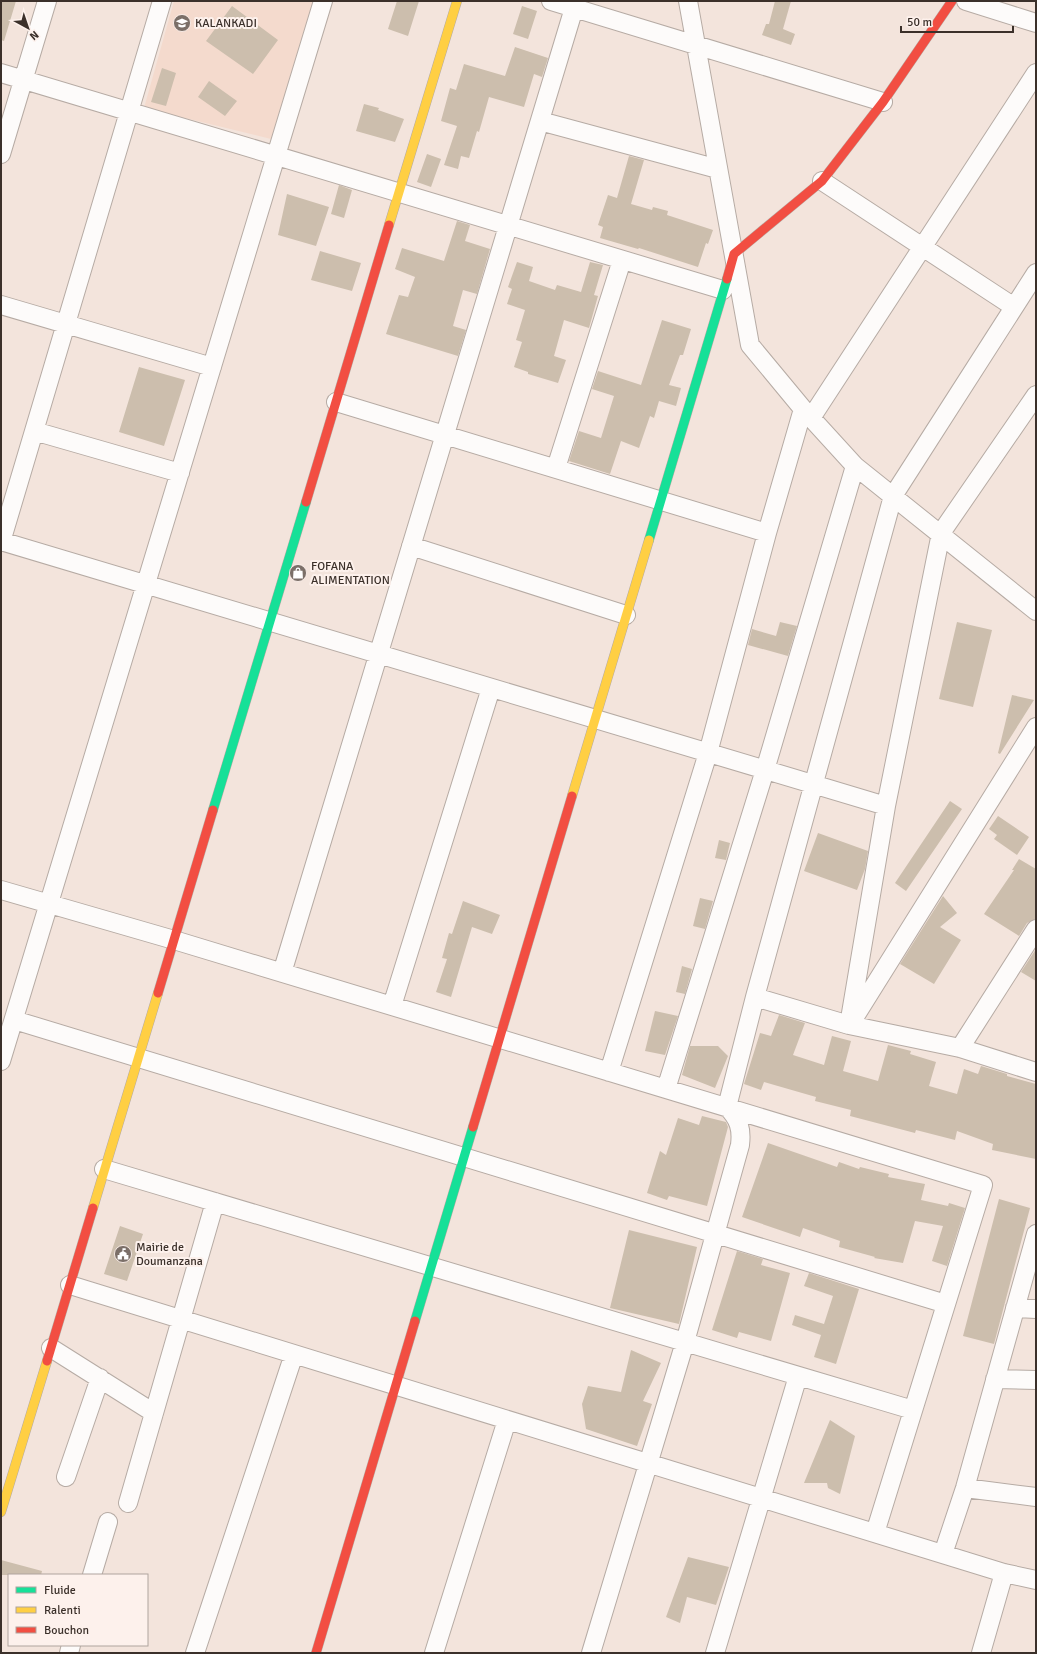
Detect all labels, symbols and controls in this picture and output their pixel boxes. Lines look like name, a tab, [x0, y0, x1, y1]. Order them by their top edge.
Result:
north arrow	[8, 8, 48, 48]
scale bar	[901, 8, 1013, 34]
school or university icon: KALANKADI	[172, 13, 192, 33]
text: 50 m	[907, 15, 932, 30]
place label: KALANKADI	[195, 16, 257, 31]
text: N	[27, 28, 41, 43]
place label: FOFANA ALIMENTATION	[311, 559, 390, 588]
shop icon: FOFANA ALIMENTATION	[288, 563, 308, 583]
place label: Mairie de Doumanzana	[136, 1240, 203, 1269]
public building icon: Mairie de Doumanzana	[113, 1244, 133, 1264]
legend	[8, 1574, 148, 1646]
text: Fluide	[44, 1583, 76, 1598]
text: Ralenti	[44, 1603, 81, 1618]
text: Bouchon	[44, 1623, 89, 1638]

